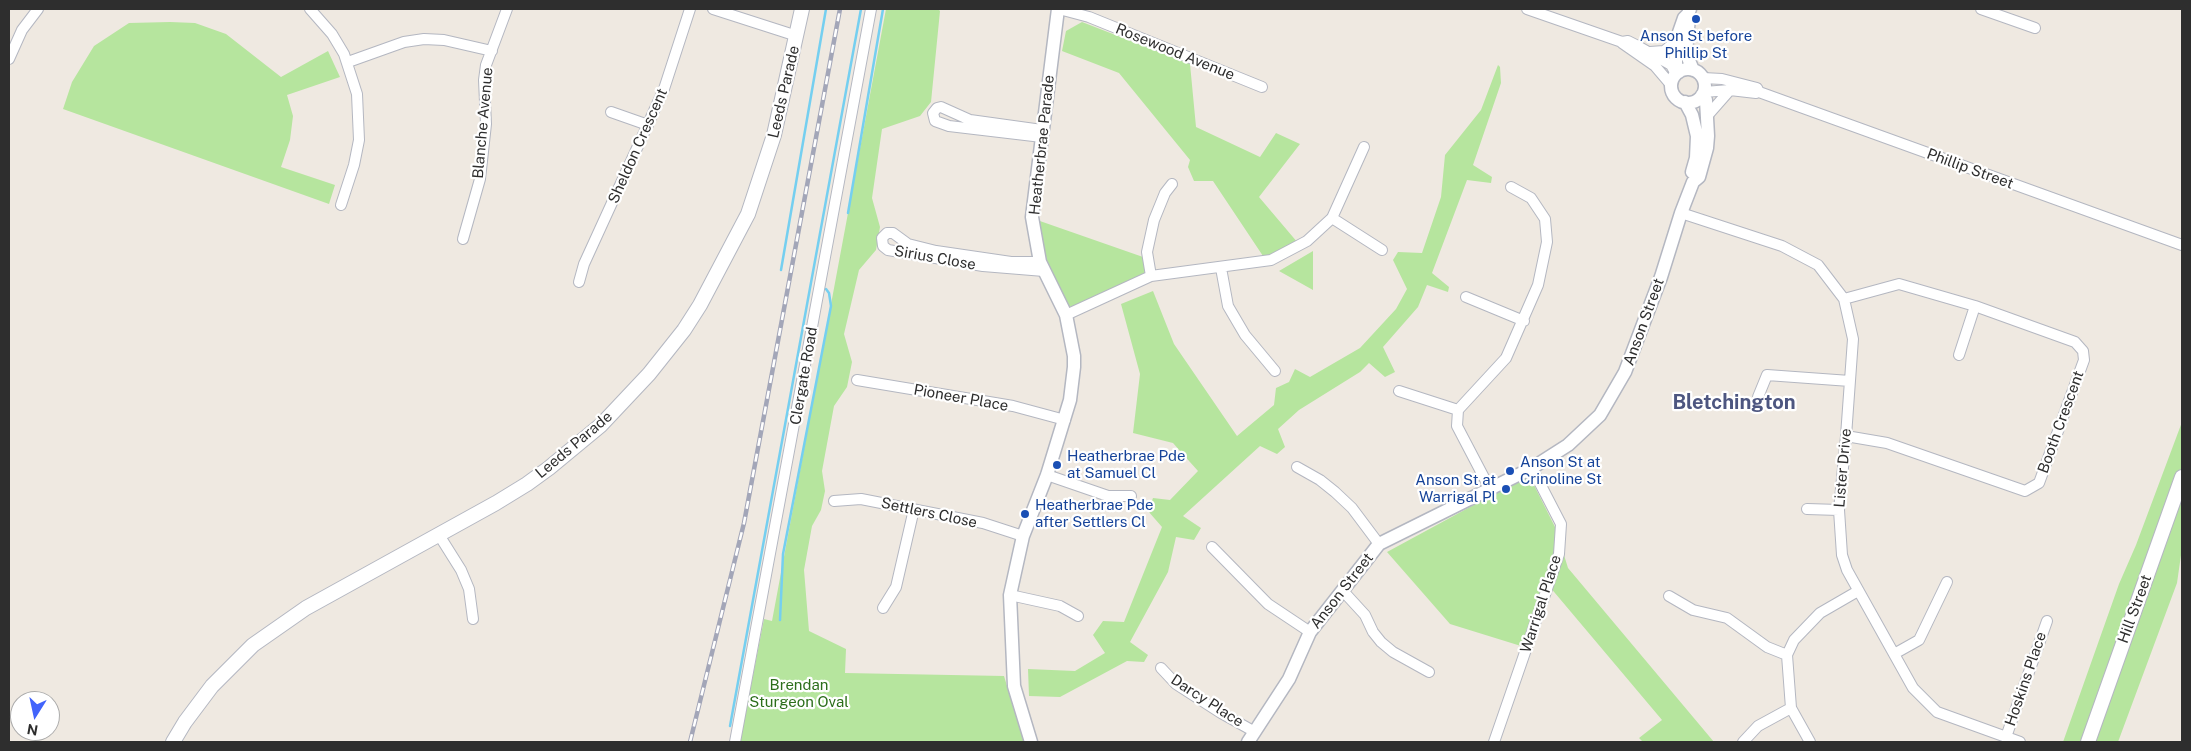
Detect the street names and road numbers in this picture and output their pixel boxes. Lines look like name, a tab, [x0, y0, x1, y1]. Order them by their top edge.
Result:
street label: Rosewood Avenue	[1113, 20, 1237, 84]
street label: Leeds Parade	[765, 44, 803, 140]
street label: Blanche Avenue	[469, 67, 497, 179]
street label: Heatherbrae Parade	[1026, 74, 1058, 216]
street label: Sheldon Crescent	[605, 86, 671, 206]
street label: Phillip Street	[1924, 145, 2016, 193]
street label: Sirius Close	[893, 242, 977, 274]
street label: Anson Street	[1620, 276, 1668, 368]
street label: Clergate Road	[787, 326, 821, 426]
street label: Booth Crescent	[2034, 368, 2088, 476]
street label: Pioneer Place	[912, 381, 1010, 415]
street label: Leeds Parade	[532, 408, 616, 482]
street label: Lister Drive	[1831, 428, 1855, 508]
street label: Settlers Close	[879, 494, 979, 532]
street label: Anson Street	[1307, 549, 1377, 633]
street label: Warrigal Place	[1517, 553, 1565, 655]
street label: Hill Street	[2114, 572, 2156, 646]
street label: Hoskins Place	[2001, 630, 2051, 728]
street label: Darcy Place	[1167, 671, 1247, 731]

